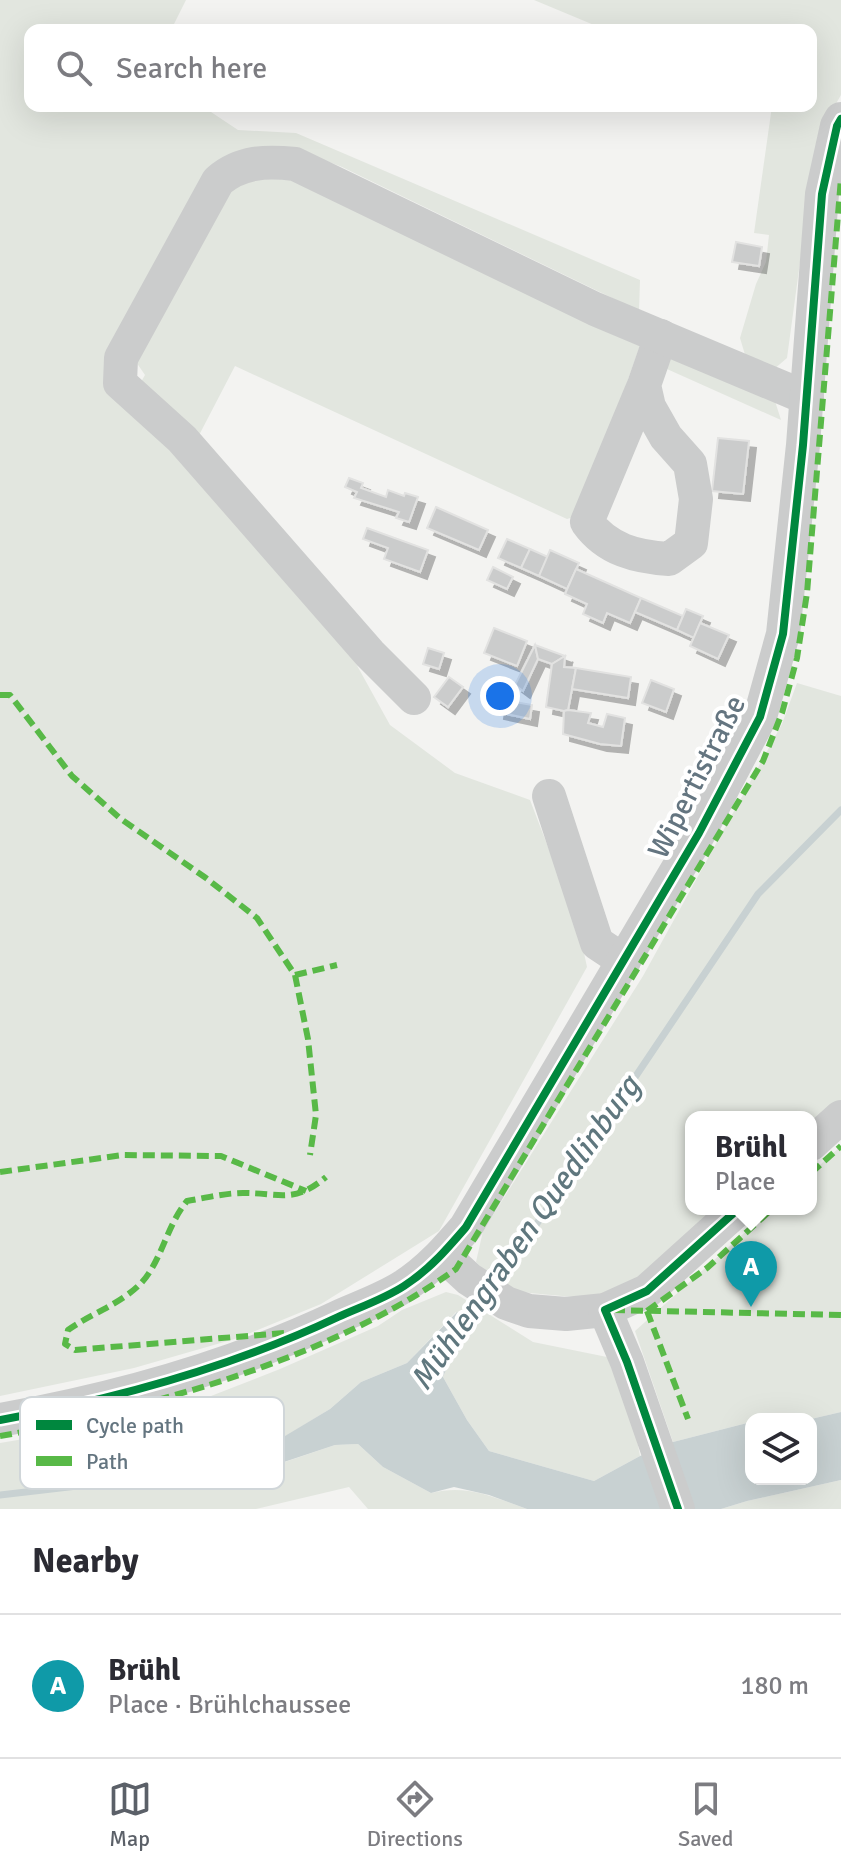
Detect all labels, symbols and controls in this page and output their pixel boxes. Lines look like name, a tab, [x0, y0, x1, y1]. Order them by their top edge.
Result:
search box	[24, 24, 817, 112]
icon: search	[52, 46, 96, 90]
text: Search here	[116, 50, 267, 87]
your location	[480, 676, 520, 716]
street label: Wipertistraße	[640, 689, 754, 865]
water label: Mühlengraben Quedlinburg	[402, 1067, 650, 1398]
popup	[685, 1111, 817, 1215]
text: Brühl	[715, 1129, 787, 1166]
text: Place	[715, 1166, 775, 1198]
pin: A	[725, 1241, 777, 1307]
legend	[20, 1397, 284, 1489]
text: Cycle path	[86, 1412, 184, 1439]
map controls	[745, 1413, 817, 1485]
button: layers	[745, 1413, 817, 1485]
text: Path	[86, 1448, 129, 1475]
text: Nearby	[32, 1540, 139, 1582]
text: Brühl	[108, 1652, 180, 1689]
text: A	[50, 1670, 66, 1702]
text: 180 m	[740, 1670, 809, 1702]
text: Place · Brühlchaussee	[108, 1689, 351, 1721]
tab: Map	[108, 1777, 152, 1852]
tab: Directions	[367, 1777, 463, 1852]
tab: Saved	[678, 1777, 733, 1852]

